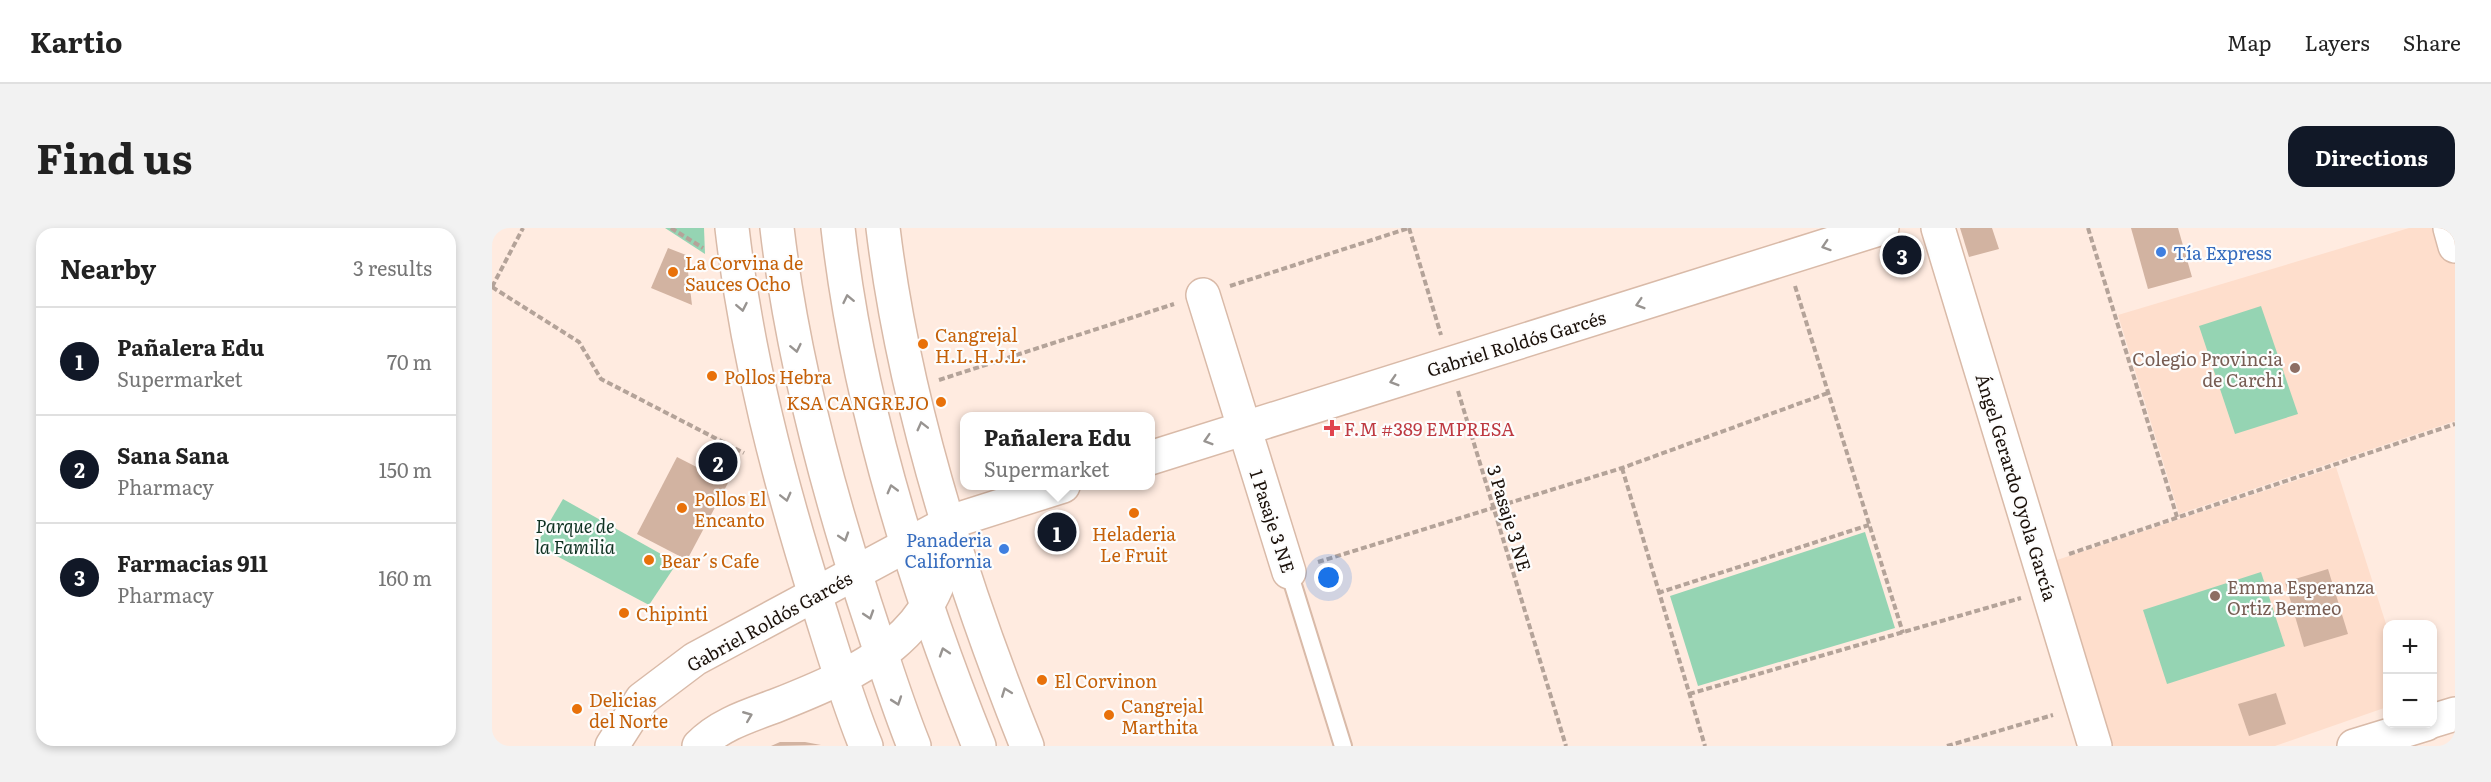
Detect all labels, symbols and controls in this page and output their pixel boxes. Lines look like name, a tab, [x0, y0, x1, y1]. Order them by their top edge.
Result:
text: Kartio	[30, 20, 123, 62]
text: Map	[2227, 26, 2272, 57]
text: Layers	[2305, 26, 2370, 57]
text: Share	[2403, 26, 2461, 57]
text: Find us	[36, 125, 193, 187]
button: Directions	[2288, 126, 2455, 187]
pin: 3	[1882, 232, 1922, 278]
one-way arrow	[1821, 238, 1832, 251]
place label: Tía Express	[2173, 239, 2272, 266]
marker: Tía Express	[2154, 245, 2168, 259]
text: Nearby	[60, 248, 156, 287]
place label: La Corvina de Sauces Ocho	[685, 249, 803, 297]
text: 3 results	[353, 252, 432, 282]
marker: La Corvina de Sauces Ocho	[666, 265, 680, 279]
one-way arrow	[842, 294, 855, 304]
one-way arrow	[1635, 297, 1646, 309]
one-way arrow	[735, 302, 748, 312]
street label: Gabriel Roldós Garcés	[1423, 303, 1609, 383]
place label: Cangrejal H.L.H.J.L.	[935, 321, 1027, 369]
text: Pañalera Edu	[117, 330, 264, 363]
marker: Cangrejal H.L.H.J.L.	[916, 337, 930, 351]
one-way arrow	[789, 343, 802, 353]
place label: Colegio Provincia de Carchi	[2132, 345, 2283, 393]
text: 1	[75, 346, 84, 376]
text: 70 m	[387, 346, 432, 376]
marker: Colegio Provincia de Carchi	[2288, 361, 2302, 375]
text: Supermarket	[117, 363, 243, 393]
place label: Pollos Hebra	[724, 363, 832, 390]
marker: Pollos Hebra	[705, 369, 719, 383]
street label: Ángel Gerardo Oyola García	[1970, 370, 2065, 604]
one-way arrow	[1389, 374, 1400, 387]
place label: KSA CANGREJO	[786, 389, 929, 416]
marker: KSA CANGREJO	[934, 395, 948, 409]
popup	[960, 412, 1155, 490]
place label: F.M #389 EMPRESA	[1344, 415, 1514, 442]
text: Pañalera Edu	[984, 420, 1131, 453]
one-way arrow	[917, 421, 930, 431]
marker: F.M #389 EMPRESA	[1325, 421, 1339, 435]
one-way arrow	[1203, 433, 1214, 445]
text: Sana Sana	[117, 438, 229, 471]
pin: 2	[698, 440, 738, 484]
text: Supermarket	[984, 453, 1109, 483]
text: 2	[74, 454, 85, 484]
text: 150 m	[379, 454, 432, 484]
street label: 3 Pasaje 3 NE	[1481, 462, 1539, 574]
street label: 1 Pasaje 3 NE	[1244, 466, 1302, 576]
text: Pharmacy	[117, 471, 214, 501]
one-way arrow	[887, 484, 899, 495]
place label: Pollos El Encanto	[694, 485, 766, 533]
one-way arrow	[778, 492, 791, 502]
marker: Pollos El Encanto	[675, 501, 689, 515]
marker: Heladeria Le Fruit	[1127, 506, 1141, 520]
pin: 1	[1038, 510, 1076, 554]
park label: Parque de la Familia	[535, 512, 616, 560]
place label: Heladeria Le Fruit	[1092, 520, 1176, 568]
place label: Panaderia California	[905, 526, 992, 574]
one-way arrow	[837, 531, 849, 542]
marker: Panaderia California	[997, 542, 1011, 556]
text: Farmacias 911	[117, 546, 268, 579]
place label: Bear´s Cafe	[661, 547, 759, 574]
marker: Bear´s Cafe	[642, 553, 656, 567]
text: 3	[74, 562, 85, 592]
text: 160 m	[378, 562, 432, 592]
your location	[1314, 563, 1343, 592]
street label: Gabriel Roldós Garcés	[681, 564, 857, 678]
place label: Emma Esperanza Ortiz Bermeo	[2227, 573, 2375, 621]
text: Pharmacy	[117, 579, 214, 609]
marker: Emma Esperanza Ortiz Bermeo	[2208, 589, 2222, 603]
place label: Chipinti	[636, 600, 708, 627]
marker: Chipinti	[617, 606, 631, 620]
one-way arrow	[861, 609, 874, 620]
map controls	[2383, 620, 2437, 728]
button: +	[2383, 620, 2437, 674]
one-way arrow	[939, 647, 951, 658]
place label: El Corvinon	[1054, 667, 1157, 694]
marker: El Corvinon	[1035, 673, 1049, 687]
button: −	[2383, 674, 2437, 728]
place label: Delicias del Norte	[589, 686, 668, 734]
one-way arrow	[1000, 687, 1013, 697]
place label: Cangrejal Marthita	[1121, 692, 1204, 740]
one-way arrow	[889, 695, 902, 706]
marker: Delicias del Norte	[570, 702, 584, 716]
marker: Cangrejal Marthita	[1102, 708, 1116, 722]
one-way arrow	[742, 711, 753, 723]

